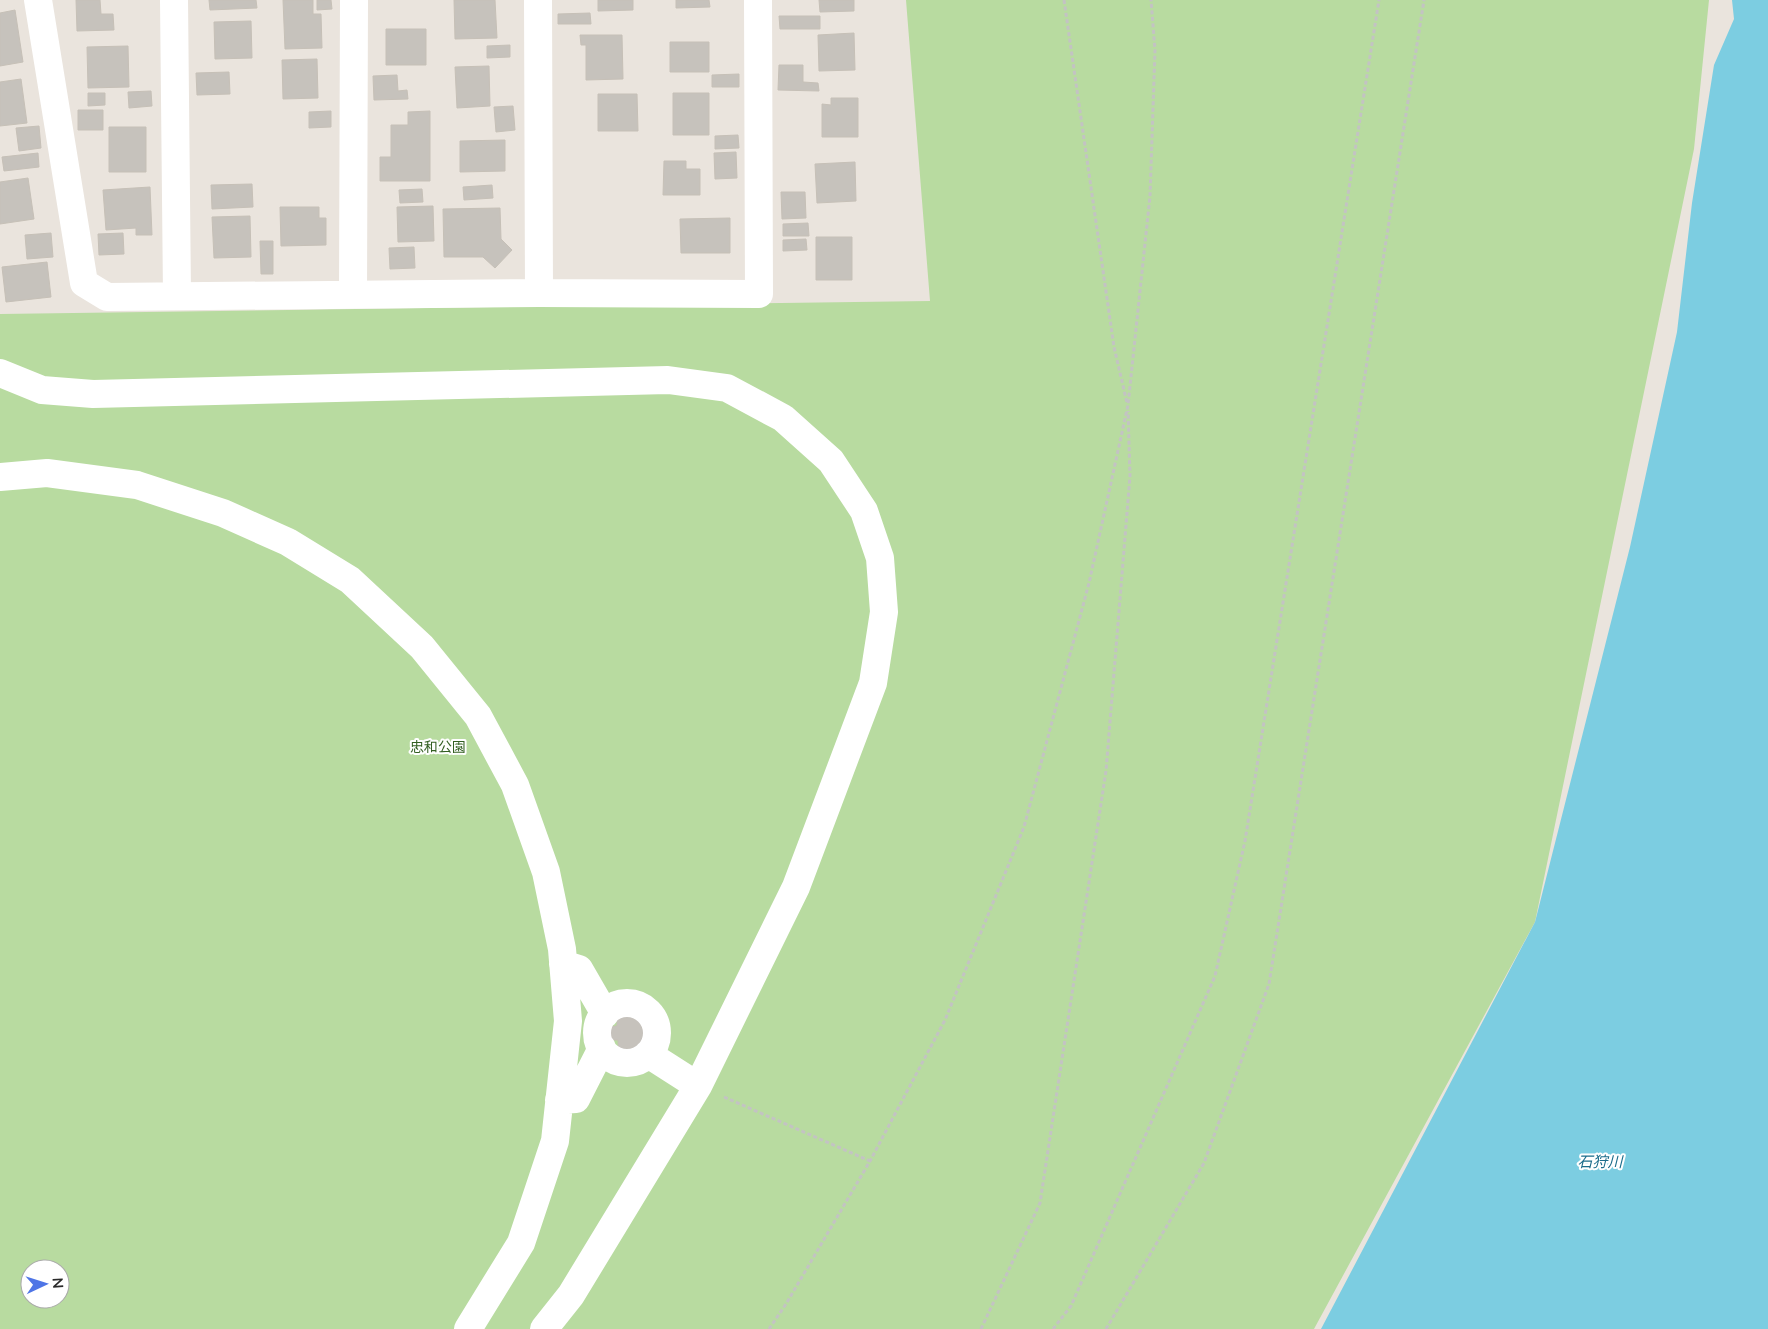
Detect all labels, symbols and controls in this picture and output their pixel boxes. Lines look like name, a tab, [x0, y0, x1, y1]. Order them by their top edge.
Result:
park label: 忠和公園	[410, 738, 466, 755]
water label: 石狩川	[1577, 1152, 1624, 1170]
north arrow	[20, 1259, 70, 1309]
text: N	[50, 1277, 67, 1289]

